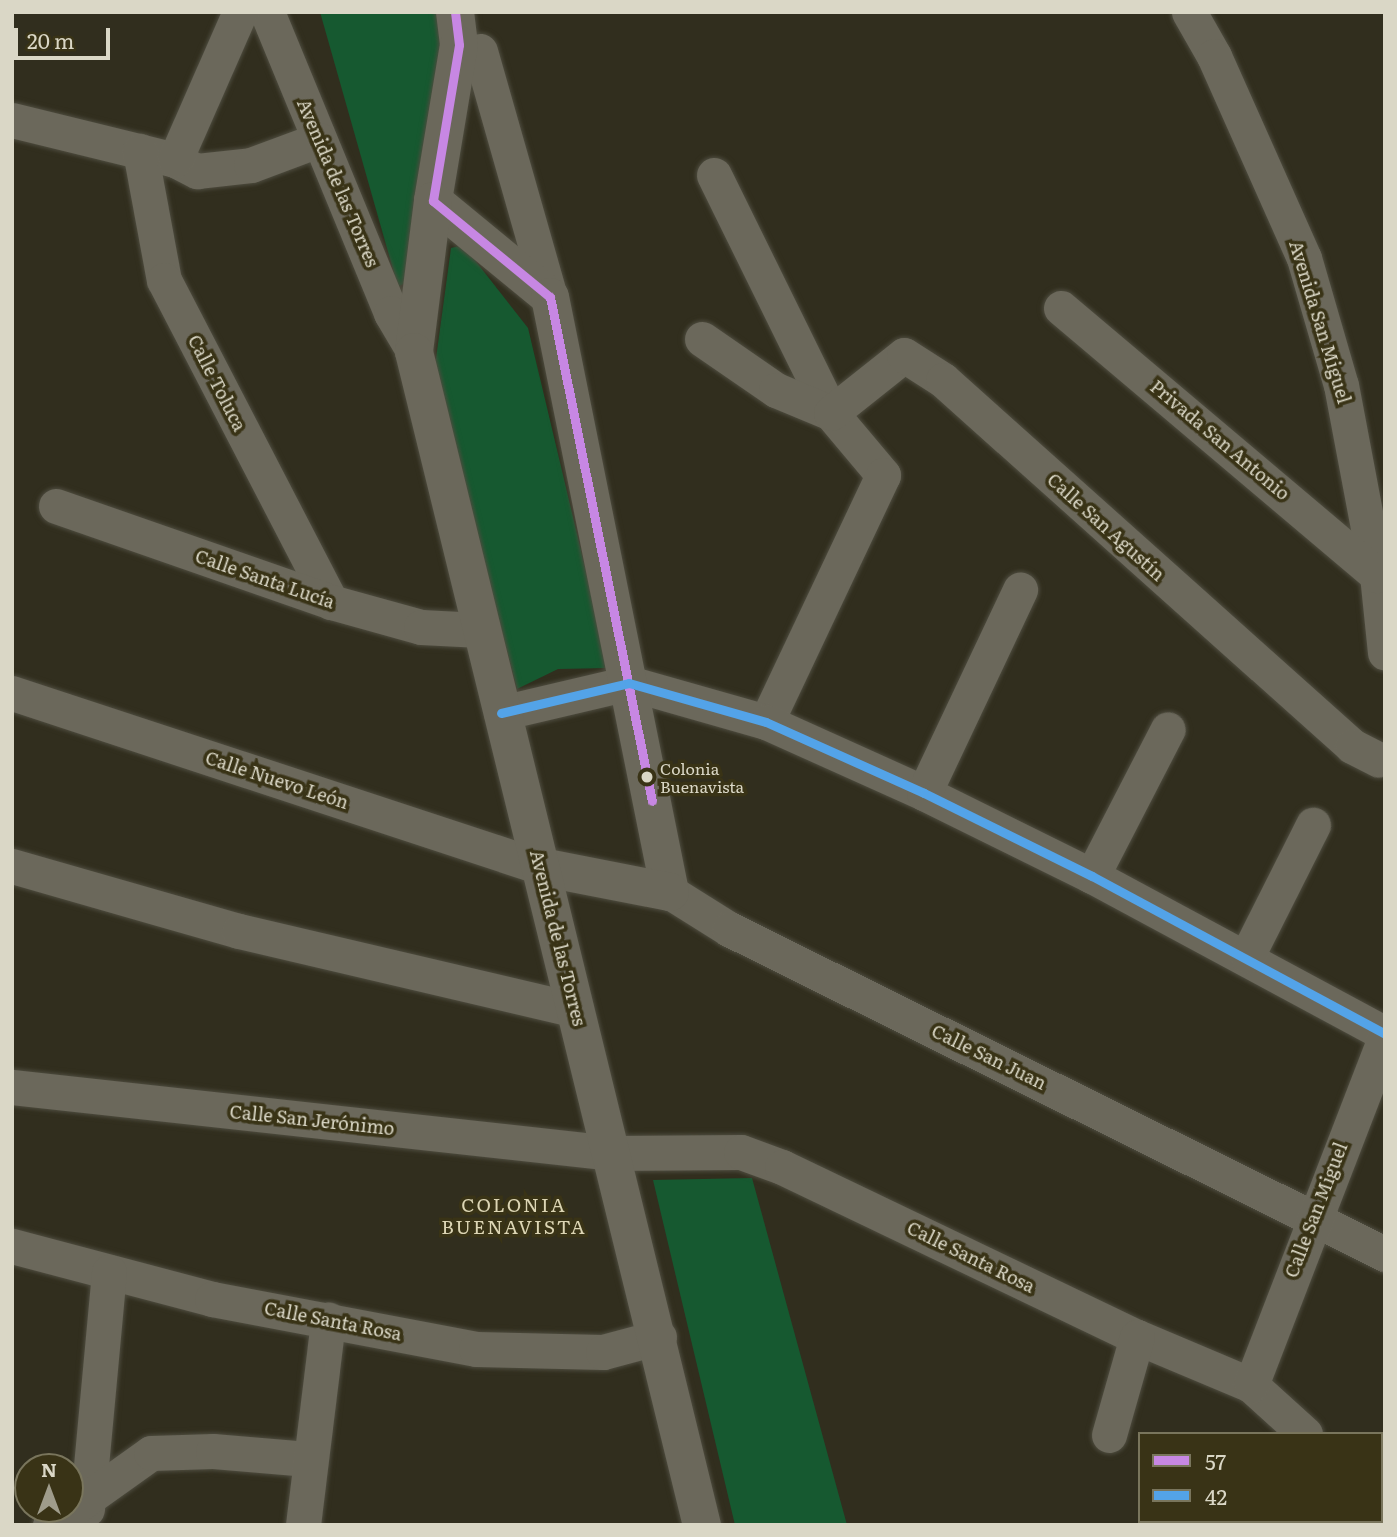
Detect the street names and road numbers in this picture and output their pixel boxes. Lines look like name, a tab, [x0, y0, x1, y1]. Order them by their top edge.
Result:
street label: Avenida de las Torres	[293, 96, 383, 270]
street label: Avenida San Miguel	[1285, 238, 1355, 406]
street label: Calle Toluca	[184, 331, 250, 435]
street label: Privada San Antonio	[1146, 375, 1294, 505]
street label: Calle San Agustín	[1043, 469, 1169, 585]
street label: Calle Santa Lucía	[192, 545, 338, 613]
street label: Calle Nuevo León	[203, 747, 351, 813]
street label: Avenida de las Torres	[526, 848, 590, 1028]
street label: Calle San Juan	[928, 1020, 1050, 1094]
street label: Calle San Jerónimo	[229, 1101, 395, 1139]
street label: Calle San Miguel	[1280, 1139, 1352, 1281]
street label: Calle Santa Rosa	[904, 1217, 1038, 1297]
street label: Calle Santa Rosa	[263, 1297, 403, 1345]

